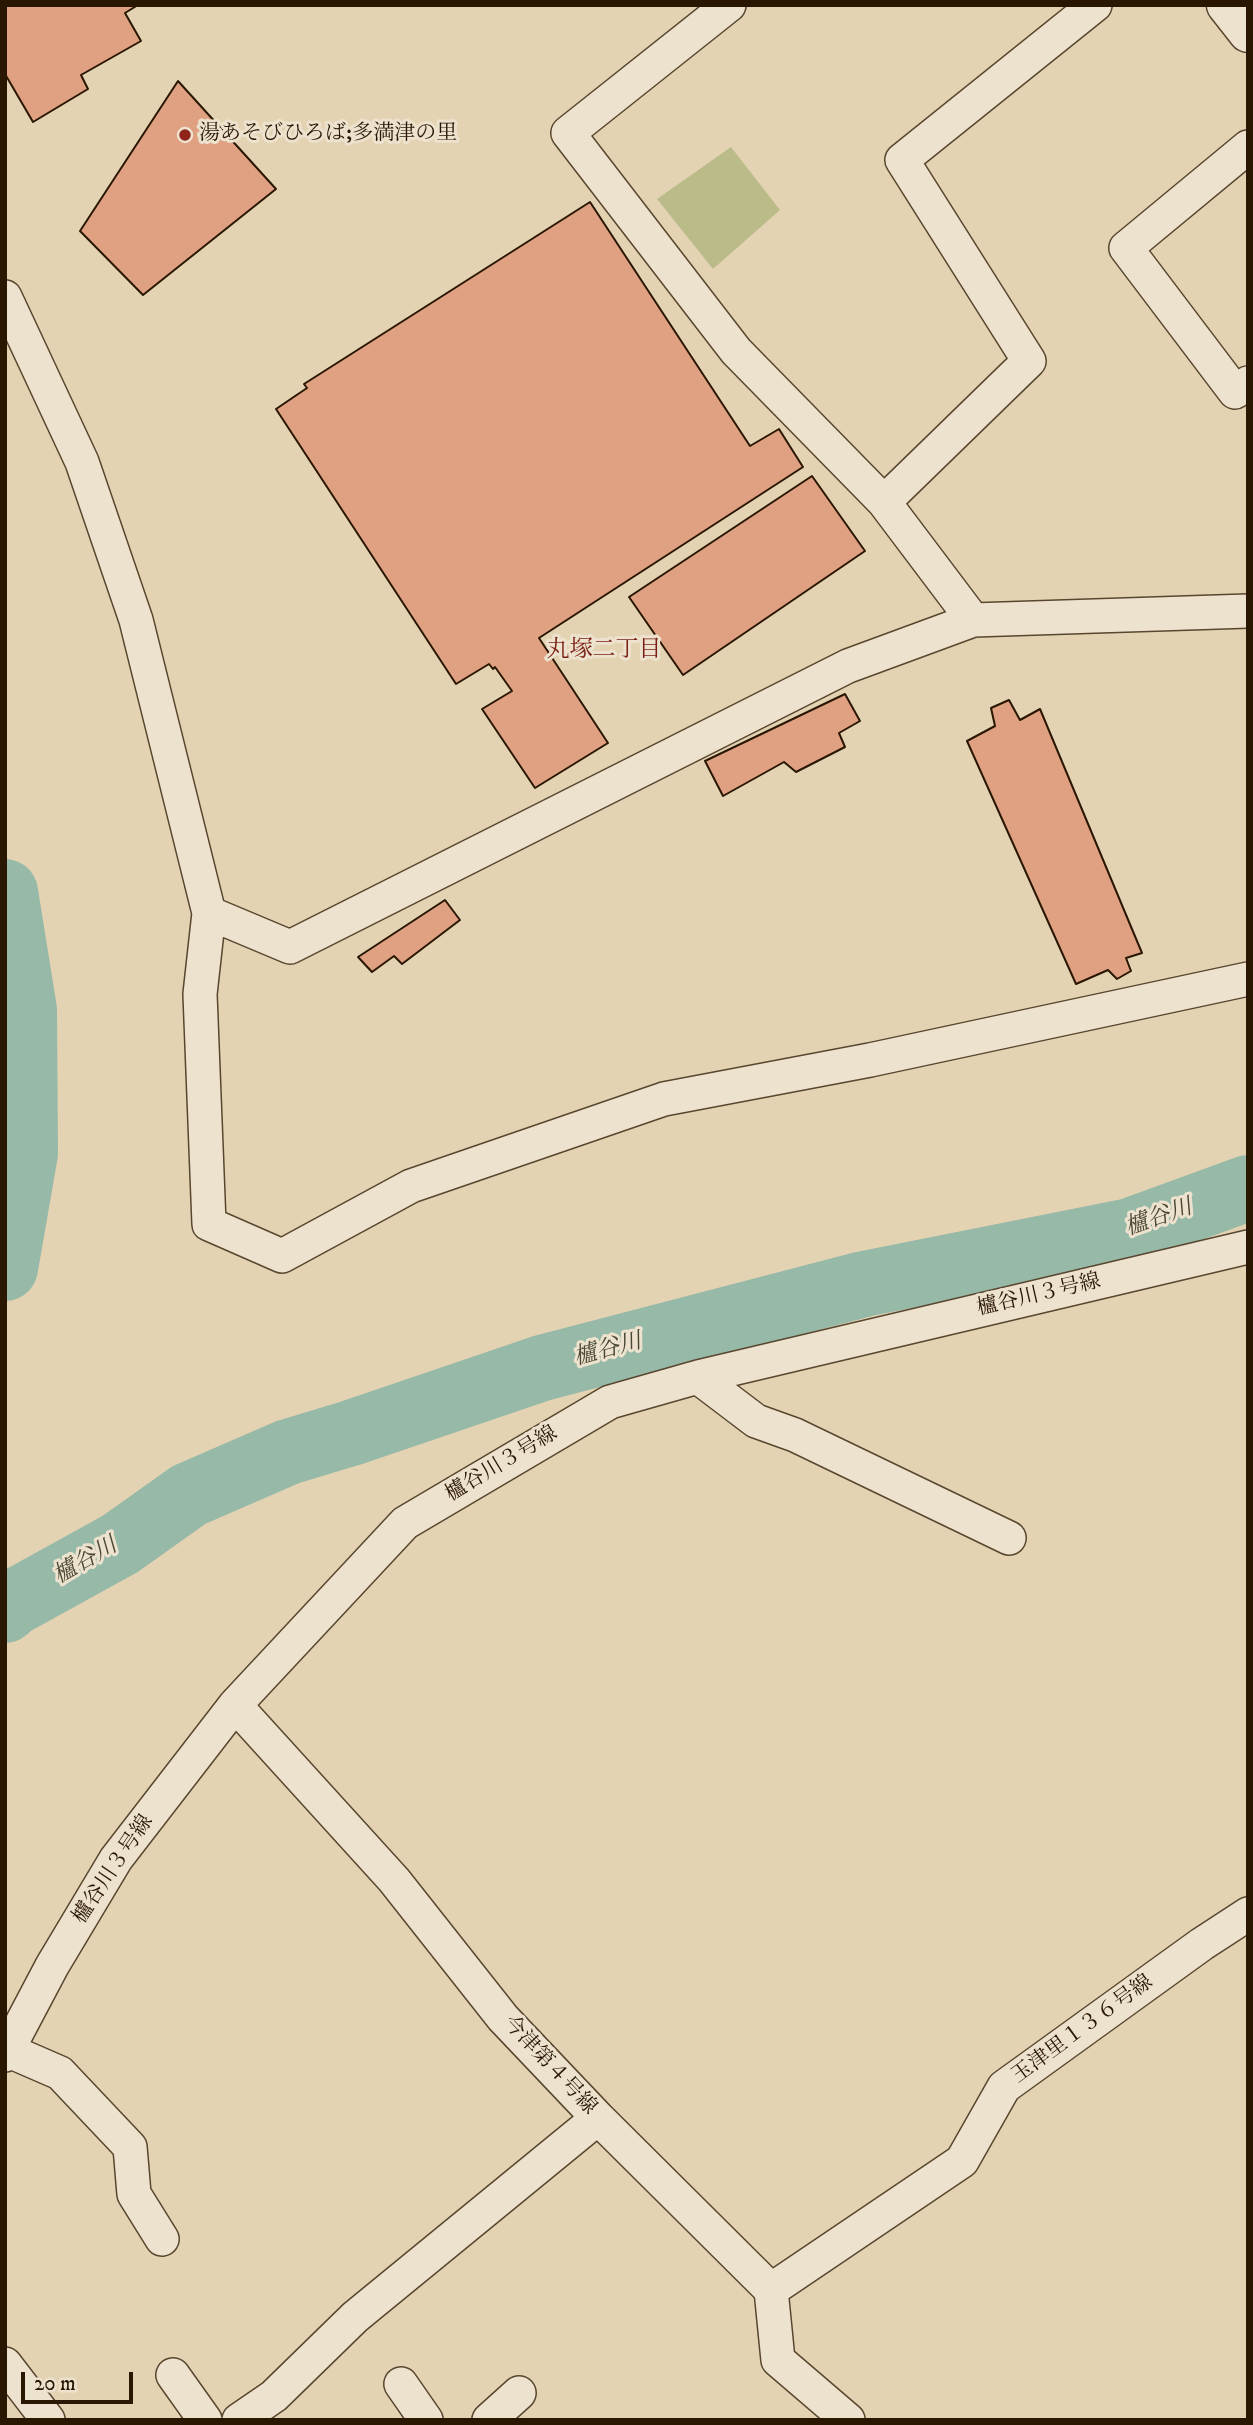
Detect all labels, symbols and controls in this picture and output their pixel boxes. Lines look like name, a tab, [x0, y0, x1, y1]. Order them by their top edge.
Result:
place label: 湯あそびひろば;多満津の里	[199, 122, 457, 148]
marker: 湯あそびひろば;多満津の里	[177, 127, 193, 143]
district label: 丸塚二丁目	[547, 637, 661, 665]
water label: 櫨谷川	[1122, 1195, 1196, 1243]
street label: 櫨谷川３号線	[975, 1270, 1103, 1322]
water label: 櫨谷川	[571, 1329, 645, 1373]
street label: 櫨谷川３号線	[442, 1422, 562, 1508]
water label: 櫨谷川	[49, 1533, 123, 1591]
street label: 櫨谷川３号線	[68, 1811, 160, 1929]
street label: 玉津里１３６号線	[1008, 1970, 1158, 2090]
street label: 今津第４号線	[497, 2011, 601, 2121]
scale bar	[24, 2358, 136, 2402]
text: 20 m	[34, 2371, 76, 2397]

